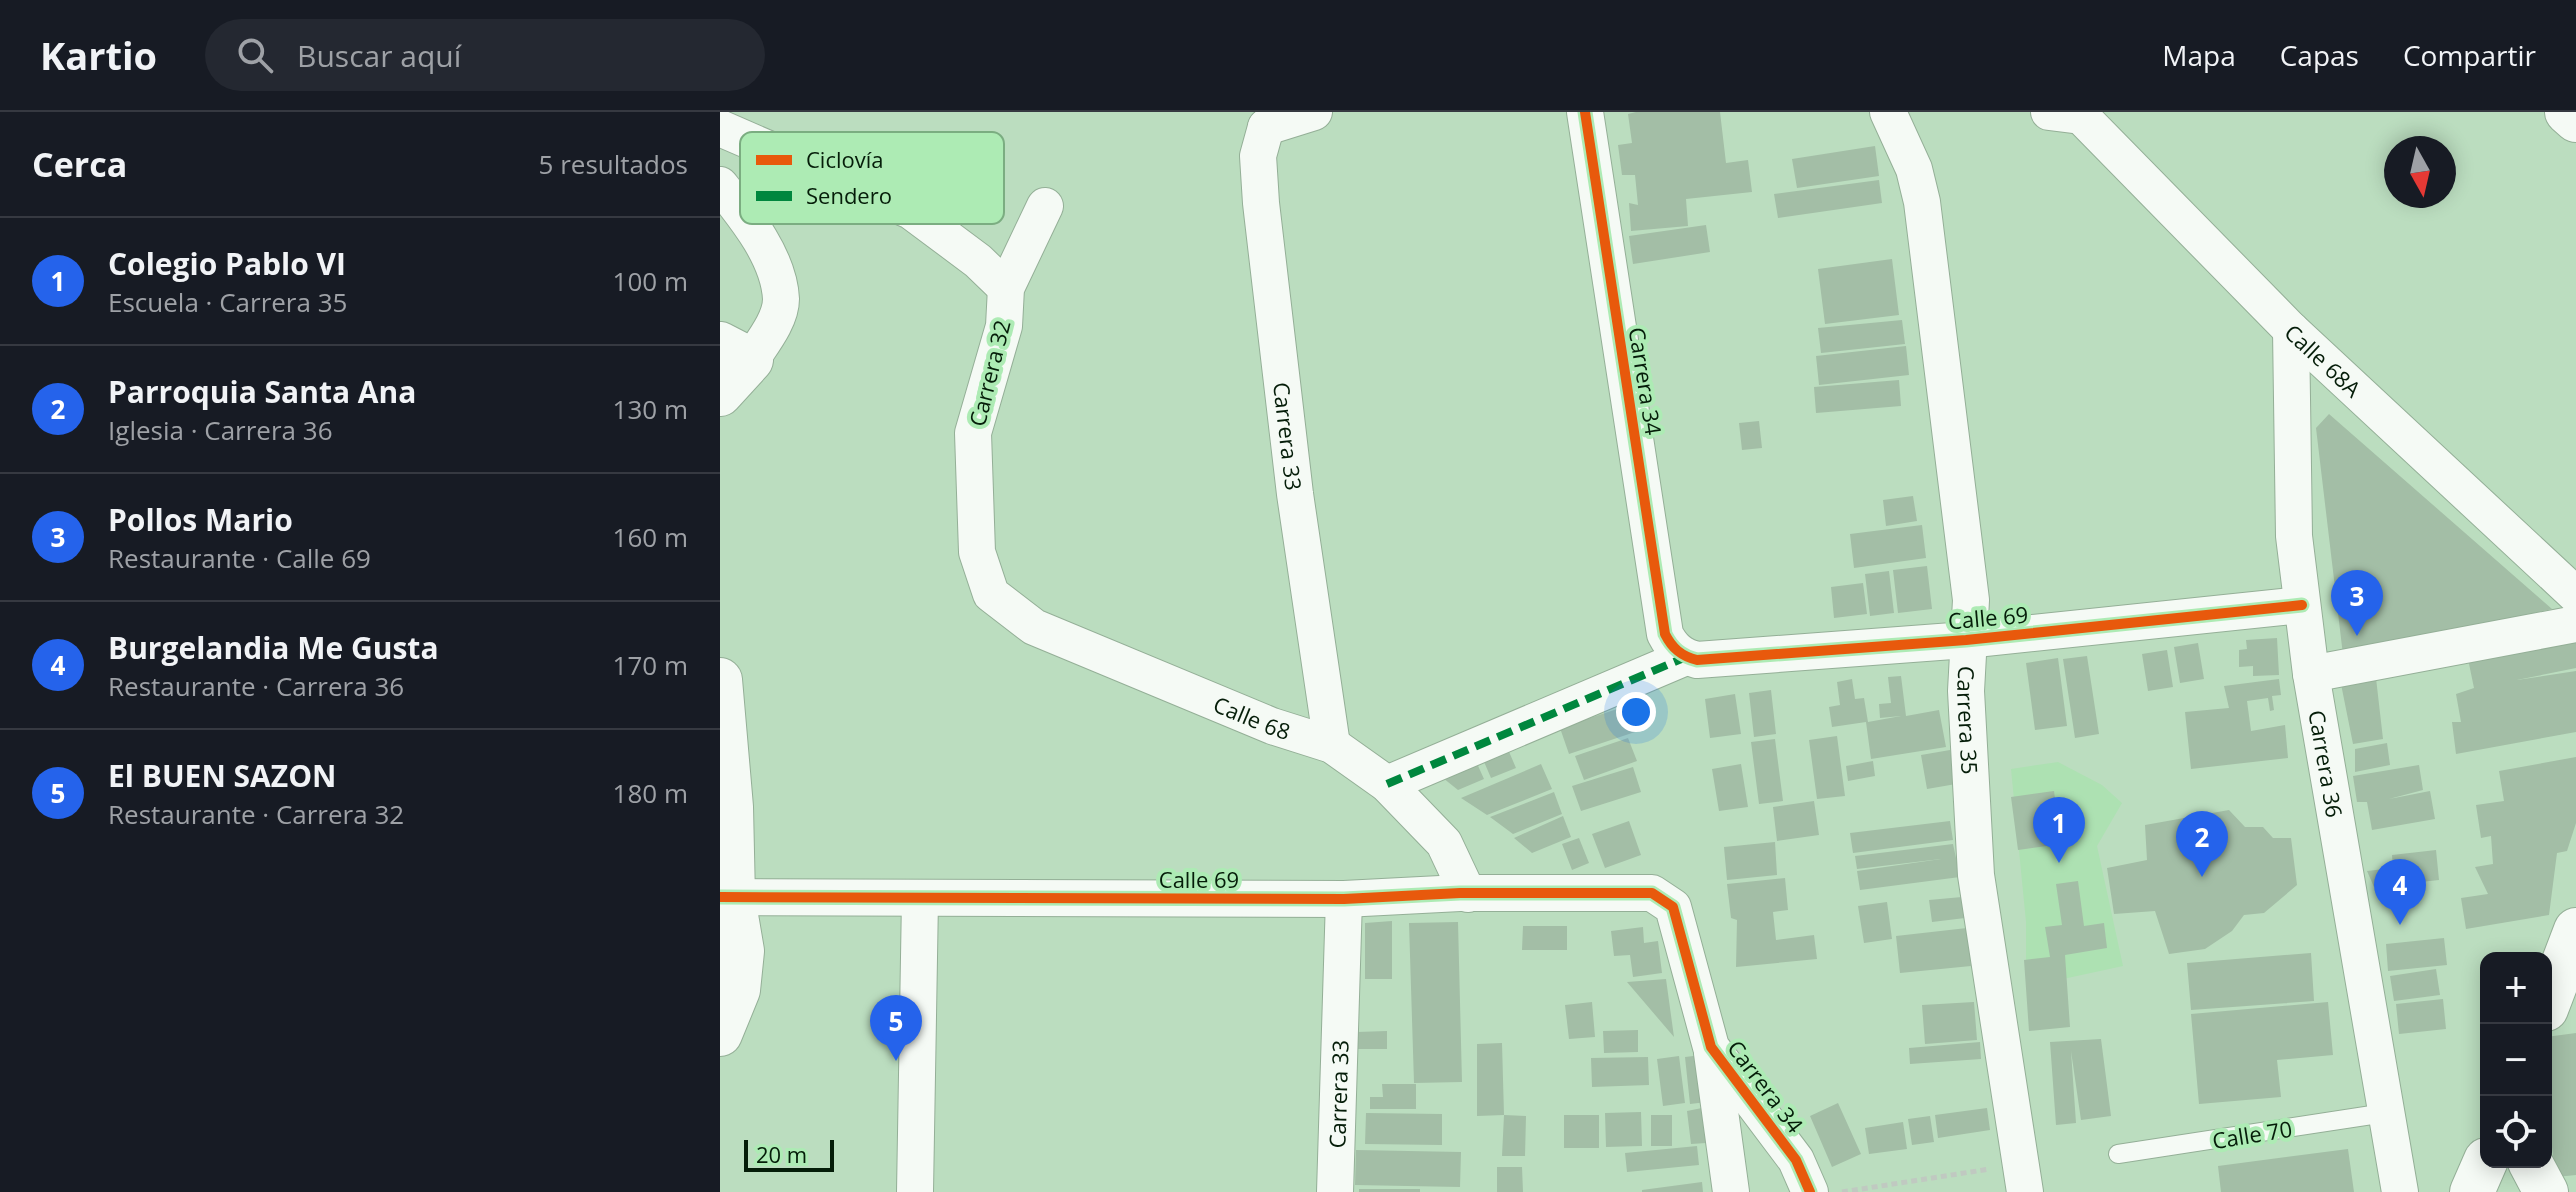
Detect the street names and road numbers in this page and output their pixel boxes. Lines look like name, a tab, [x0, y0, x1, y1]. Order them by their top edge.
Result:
street label: Carrera 32	[961, 317, 1017, 429]
street label: Calle 68A	[2279, 317, 2368, 403]
street label: Carrera 34	[1623, 325, 1669, 437]
street label: Carrera 33	[1267, 381, 1309, 492]
street label: Calle 69	[1947, 599, 2029, 635]
street label: Carrera 35	[1951, 665, 1986, 775]
street label: Calle 68	[1209, 688, 1294, 746]
street label: Carrera 36	[2302, 708, 2350, 820]
street label: Calle 69	[1159, 864, 1239, 894]
street label: Carrera 34	[1721, 1034, 1811, 1139]
street label: Carrera 33	[1321, 1039, 1355, 1149]
street label: Calle 70	[2210, 1113, 2294, 1155]

